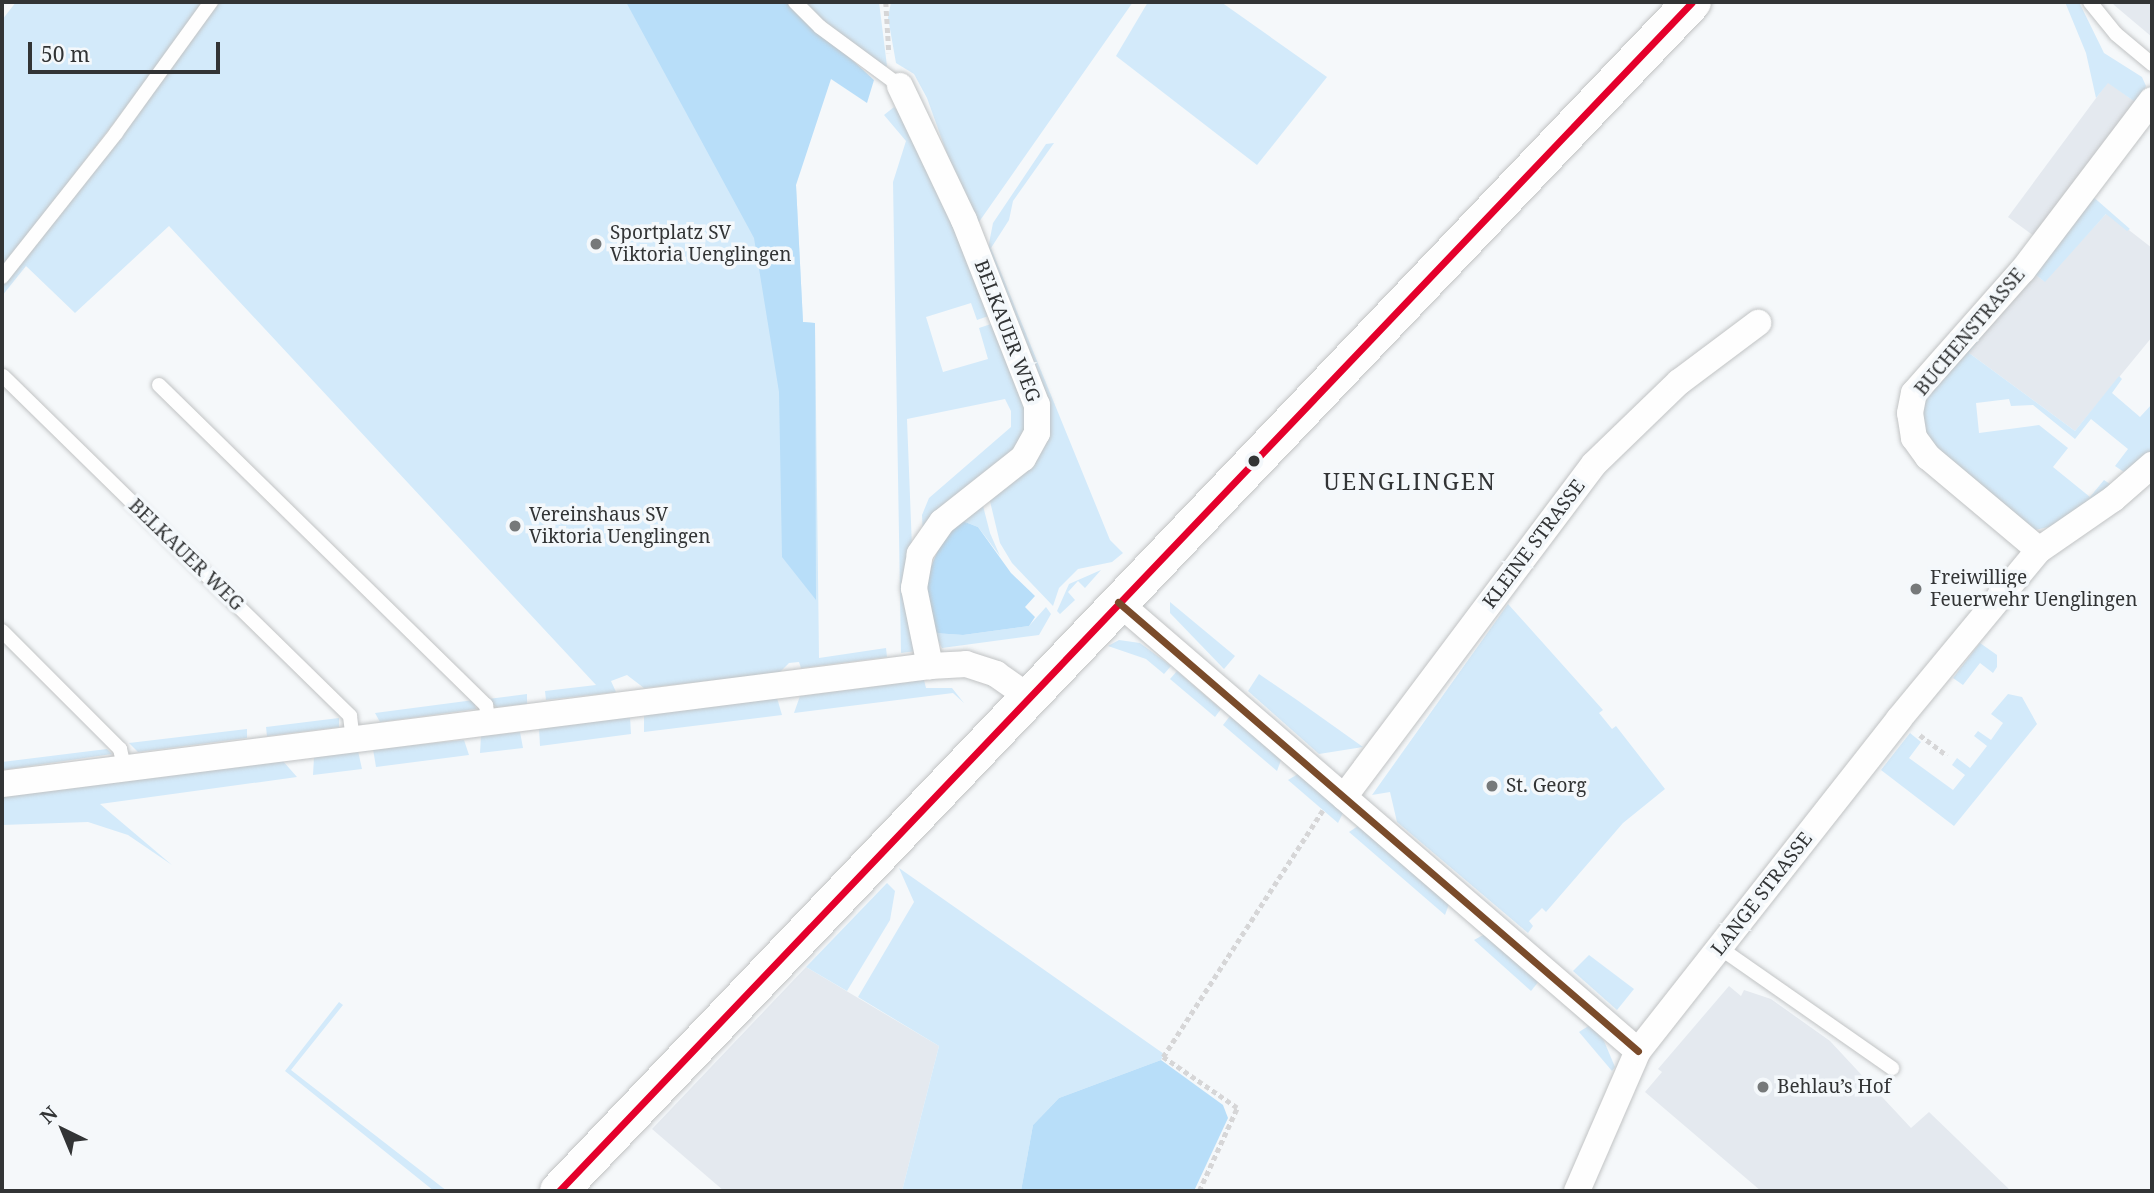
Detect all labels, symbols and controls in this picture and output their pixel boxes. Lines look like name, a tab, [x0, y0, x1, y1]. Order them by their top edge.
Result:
scale bar	[32, 28, 224, 72]
text: 50 m	[41, 40, 90, 68]
place label: Sportplatz SV Viktoria Uenglingen	[610, 222, 791, 266]
marker: Sportplatz SV Viktoria Uenglingen	[588, 236, 604, 252]
street label: BELKAUER WEG	[969, 257, 1045, 405]
street label: BUCHENSTRASSE	[1910, 264, 2030, 400]
unlabelled marker	[1247, 454, 1261, 468]
district label: UENGLINGEN	[1325, 467, 1495, 495]
street label: KLEINE STRASSE	[1478, 475, 1590, 613]
street label: BELKAUER WEG	[124, 495, 248, 615]
place label: Vereinshaus SV Viktoria Uenglingen	[529, 504, 710, 548]
marker: Vereinshaus SV Viktoria Uenglingen	[507, 518, 523, 534]
place label: Freiwillige Feuerwehr Uenglingen	[1930, 567, 2137, 611]
marker: Freiwillige Feuerwehr Uenglingen	[1908, 581, 1924, 597]
place label: St. Georg	[1506, 775, 1587, 797]
marker: St. Georg	[1484, 778, 1500, 794]
street label: LANGE STRASSE	[1707, 828, 1817, 960]
place label: Behlau’s Hof	[1777, 1076, 1891, 1098]
marker: Behlau’s Hof	[1755, 1079, 1771, 1095]
north arrow	[28, 1095, 98, 1165]
text: N	[34, 1100, 63, 1129]

